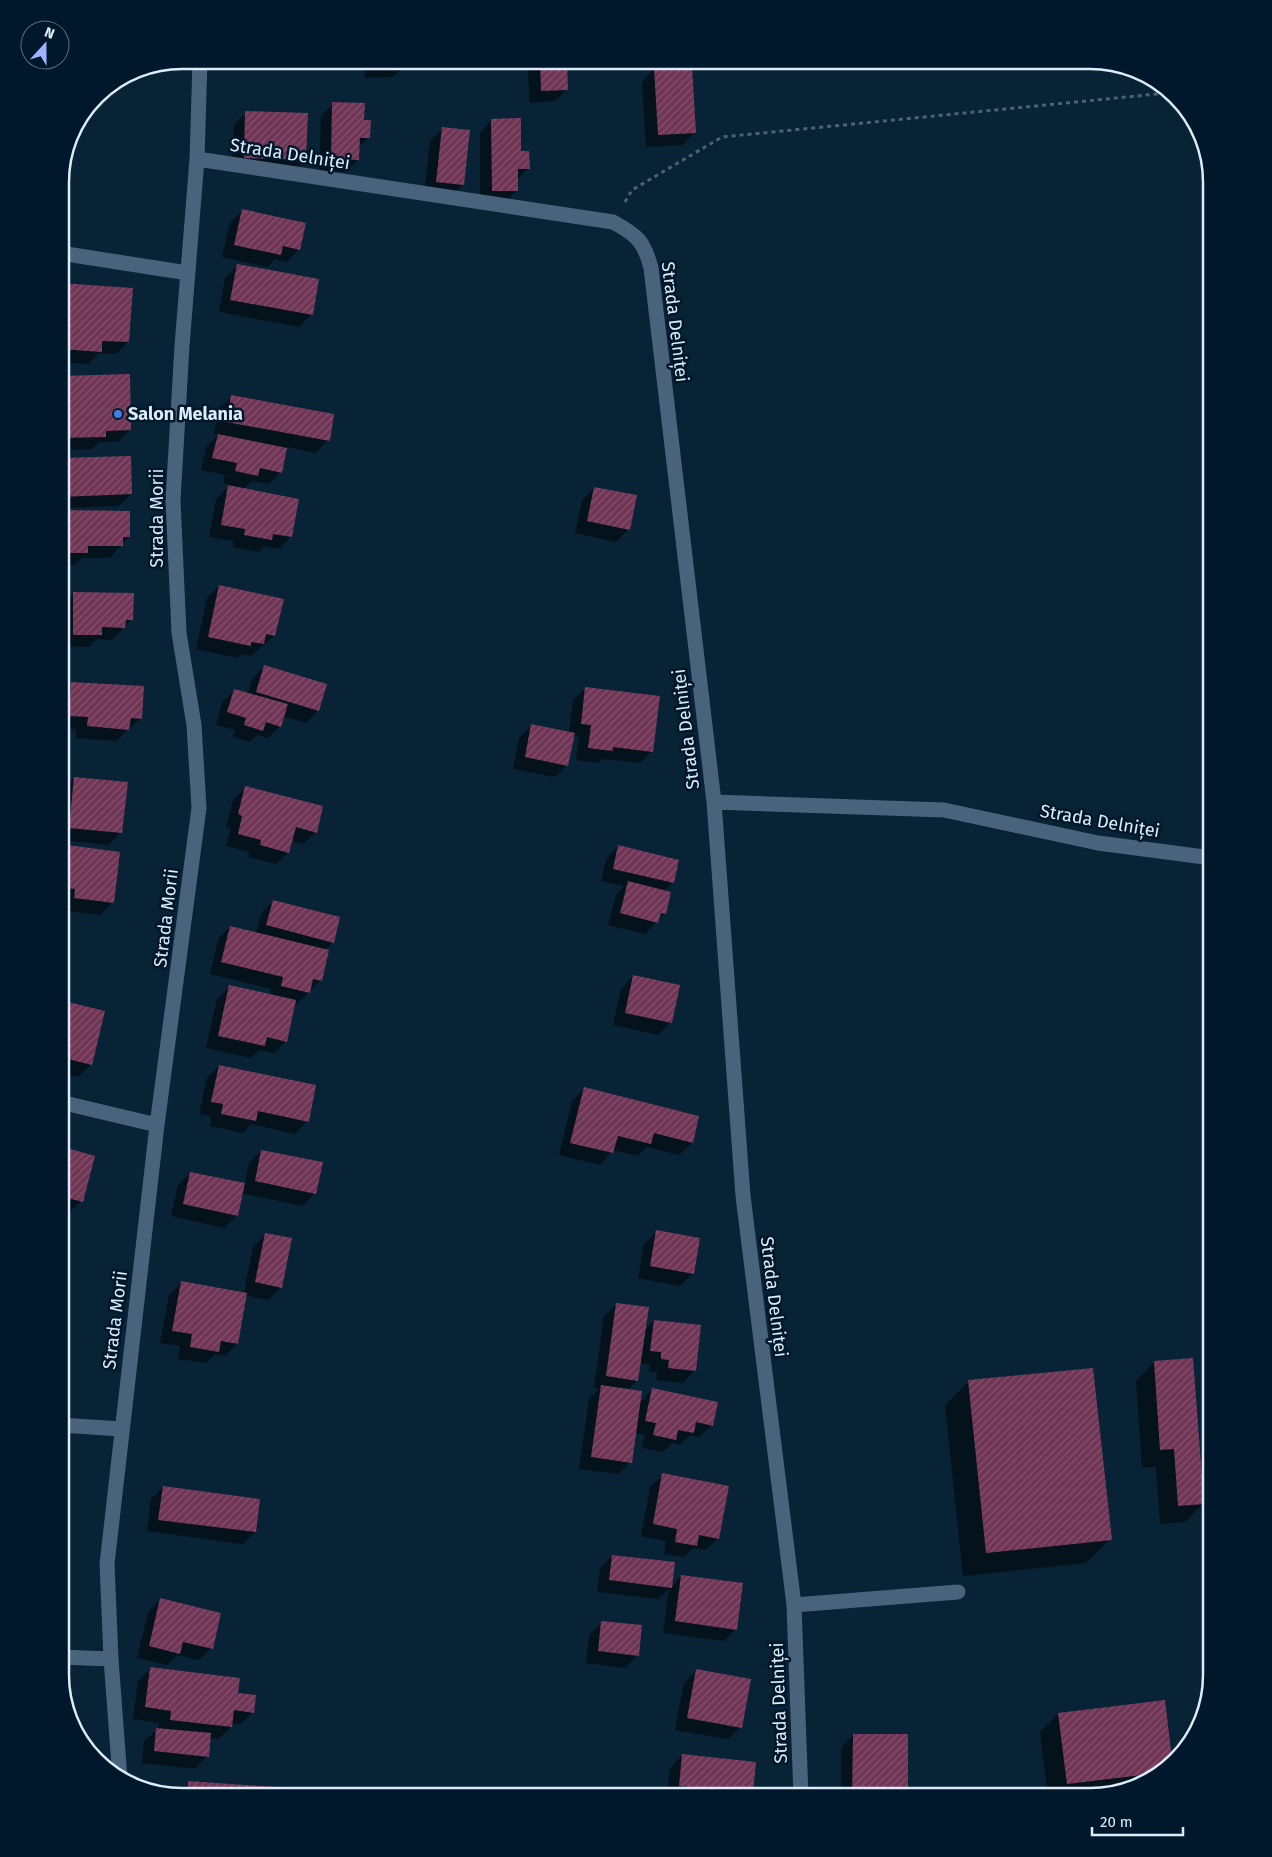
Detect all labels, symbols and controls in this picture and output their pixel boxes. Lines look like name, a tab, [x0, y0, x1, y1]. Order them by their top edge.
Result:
north arrow	[20, 20, 70, 70]
text: N	[42, 24, 57, 43]
street label: Strada Delniței	[228, 134, 352, 175]
street label: Strada Delniței	[656, 261, 693, 384]
place label: Salon Melania	[128, 403, 243, 425]
marker: Salon Melania	[112, 408, 124, 420]
street label: Strada Morii	[146, 468, 168, 568]
street label: Strada Delniței	[668, 667, 705, 790]
street label: Strada Delniței	[1038, 800, 1162, 843]
street label: Strada Morii	[149, 867, 183, 969]
street label: Strada Delniței	[755, 1236, 792, 1359]
street label: Strada Morii	[98, 1269, 132, 1371]
street label: Strada Delniței	[766, 1642, 793, 1764]
scale bar	[1092, 1804, 1183, 1836]
text: 20 m	[1100, 1813, 1133, 1831]

